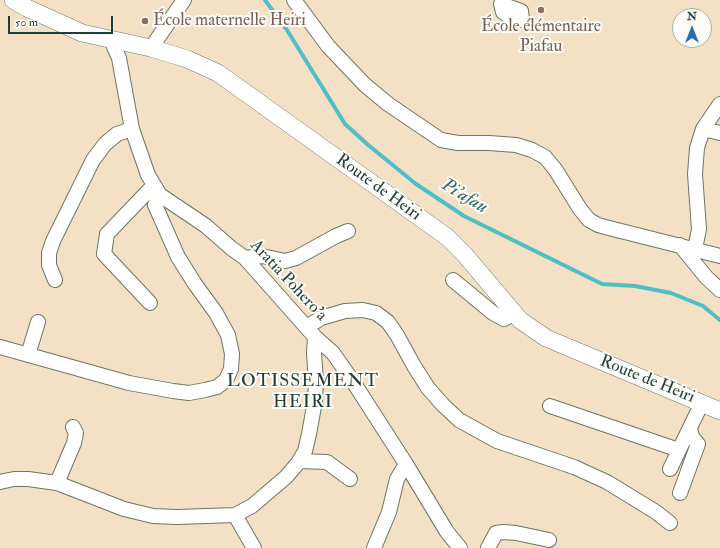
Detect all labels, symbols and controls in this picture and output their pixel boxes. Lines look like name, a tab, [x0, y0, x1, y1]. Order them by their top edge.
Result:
marker: École élémentaire Piafau	[536, 5, 546, 15]
scale bar	[10, 8, 115, 34]
north arrow	[672, 8, 712, 48]
text: N	[687, 10, 697, 23]
place label: École maternelle Heiri	[153, 11, 306, 31]
text: 50 m	[15, 15, 38, 30]
marker: École maternelle Heiri	[140, 16, 150, 26]
place label: École élémentaire Piafau	[481, 17, 601, 57]
street label: Route de Heiri	[331, 150, 425, 226]
water label: Pi'afau	[437, 175, 491, 219]
street label: Aratia Pohero'a	[245, 236, 331, 326]
street label: Route de Heiri	[597, 352, 697, 408]
district label: LOTISSEMENT HEIRI	[227, 371, 379, 414]

